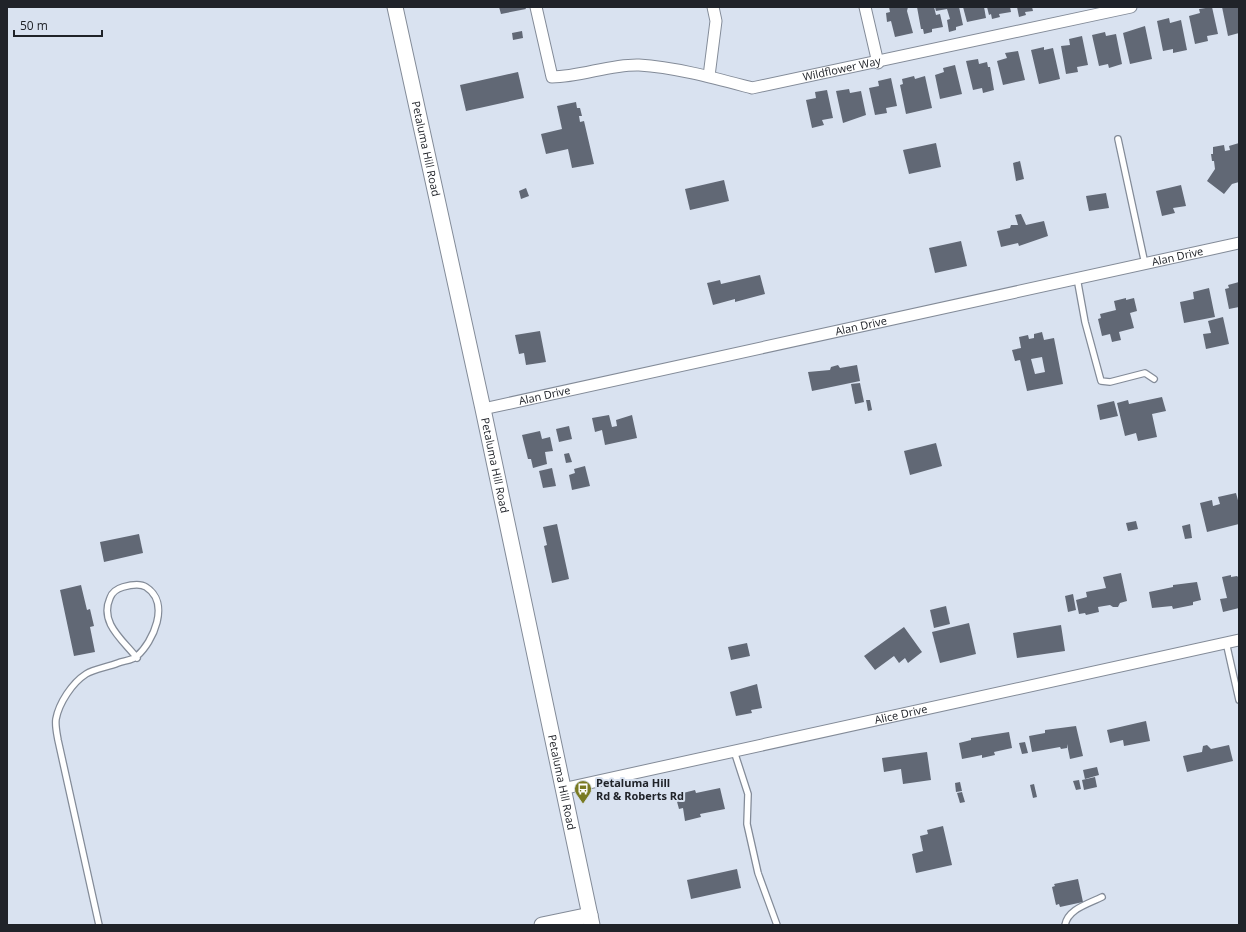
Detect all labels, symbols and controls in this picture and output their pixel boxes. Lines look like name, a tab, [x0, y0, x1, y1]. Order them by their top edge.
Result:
scale bar	[14, 12, 102, 38]
text: 50 m	[20, 17, 48, 34]
street label: Wildflower Way	[801, 53, 882, 84]
street label: Petaluma Hill Road	[409, 99, 444, 198]
street label: Alan Drive	[1150, 243, 1205, 269]
street label: Alan Drive	[834, 313, 888, 338]
street label: Alan Drive	[517, 382, 572, 408]
street label: Petaluma Hill Road	[478, 416, 513, 514]
street label: Alice Drive	[873, 701, 929, 727]
street label: Petaluma Hill Road	[545, 733, 580, 831]
place label: Petaluma Hill Rd & Roberts Rd	[596, 775, 684, 803]
bus stop icon: Petaluma Hill Rd & Roberts Rd	[573, 779, 593, 804]

